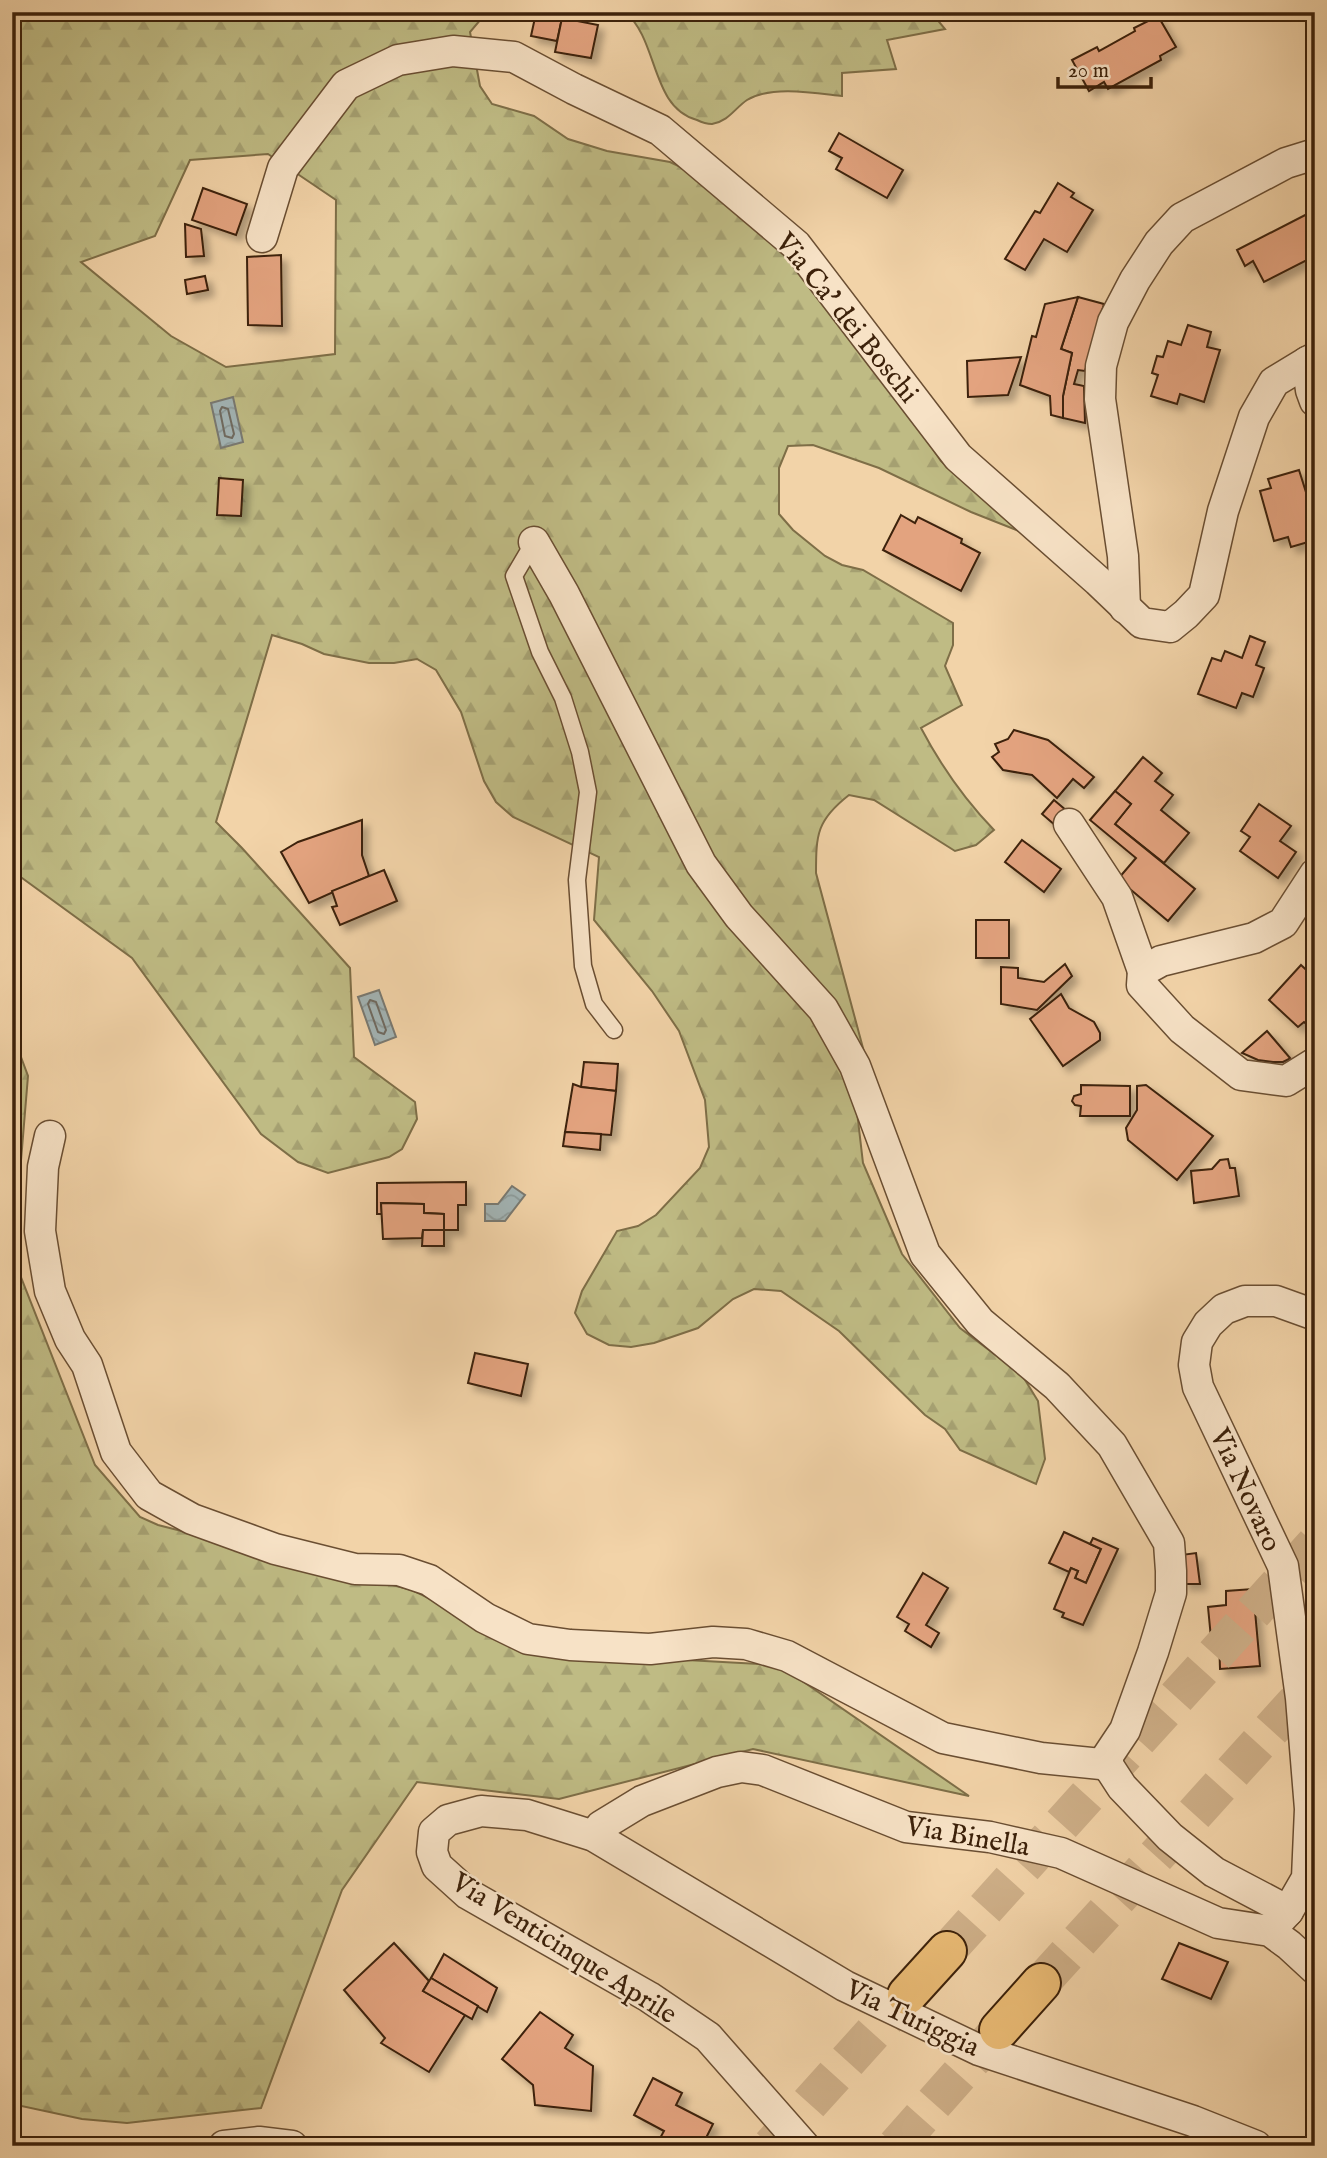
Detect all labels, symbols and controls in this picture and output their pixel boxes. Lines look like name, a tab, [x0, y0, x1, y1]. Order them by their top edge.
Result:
scale bar	[1058, 46, 1150, 90]
text: 20 m	[1068, 58, 1109, 85]
street label: Via Ca' dei Boschi	[766, 226, 925, 411]
street label: Via Novaro	[1201, 1422, 1289, 1557]
street label: Via Binella	[902, 1809, 1033, 1866]
street label: Via Venticinque Aprile	[444, 1865, 683, 2033]
street label: Via Turiggia	[838, 1973, 986, 2066]

